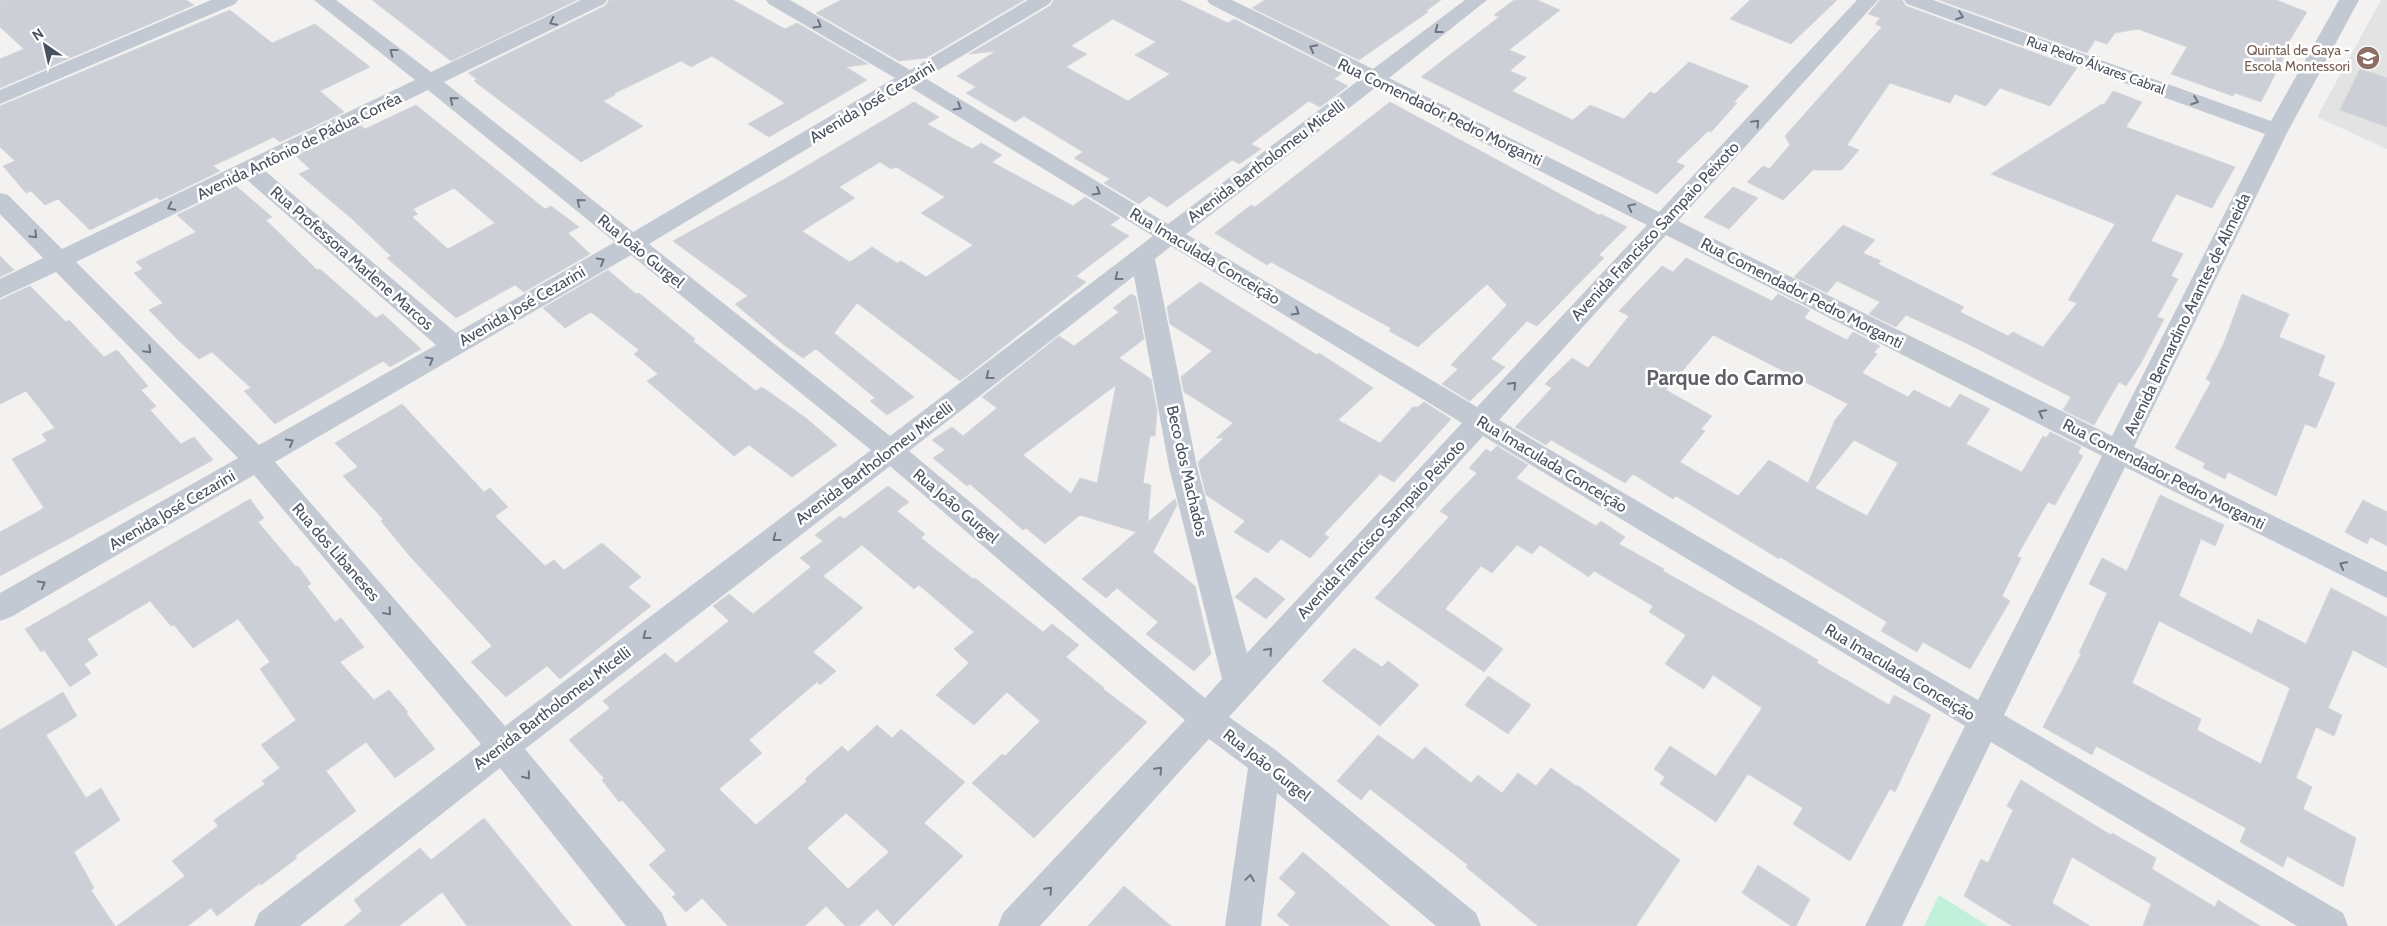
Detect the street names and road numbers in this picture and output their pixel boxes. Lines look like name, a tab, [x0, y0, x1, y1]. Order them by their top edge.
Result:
street label: Rua Pedro Álvares Cabral	[2024, 32, 2169, 99]
street label: Rua Comendador Pedro Morganti	[1335, 54, 1545, 170]
street label: Avenida José Cezarini	[806, 57, 938, 147]
street label: Avenida Antônio de Pádua Corrêa	[194, 88, 405, 204]
street label: Avenida Bartholomeu Micelli	[1184, 96, 1348, 226]
street label: Avenida Francisco Sampaio Peixoto	[1567, 137, 1743, 324]
street label: Rua Professora Marlene Marcos	[267, 182, 438, 334]
street label: Avenida Bernardino Arantes de Almeida	[2120, 190, 2254, 438]
street label: Rua Imaculada Conceição	[1126, 204, 1284, 309]
street label: Rua João Gurgel	[594, 210, 688, 292]
street label: Rua Comendador Pedro Morganti	[1698, 234, 1906, 352]
street label: Avenida José Cezarini	[455, 262, 589, 350]
street label: Avenida Bartholomeu Micelli	[792, 398, 956, 528]
street label: Beco dos Machados	[1163, 404, 1211, 539]
street label: Rua Imaculada Conceição	[1473, 412, 1631, 517]
street label: Rua Comendador Pedro Morganti	[2060, 415, 2268, 533]
street label: Avenida Francisco Sampaio Peixoto	[1293, 435, 1469, 622]
street label: Rua João Gurgel	[909, 465, 1003, 547]
street label: Avenida José Cezarini	[105, 466, 239, 554]
street label: Rua dos Libaneses	[288, 499, 384, 605]
street label: Rua Imaculada Conceição	[1821, 620, 1979, 725]
street label: Avenida Bartholomeu Micelli	[470, 643, 634, 773]
street label: Rua João Gurgel	[1219, 725, 1315, 805]

